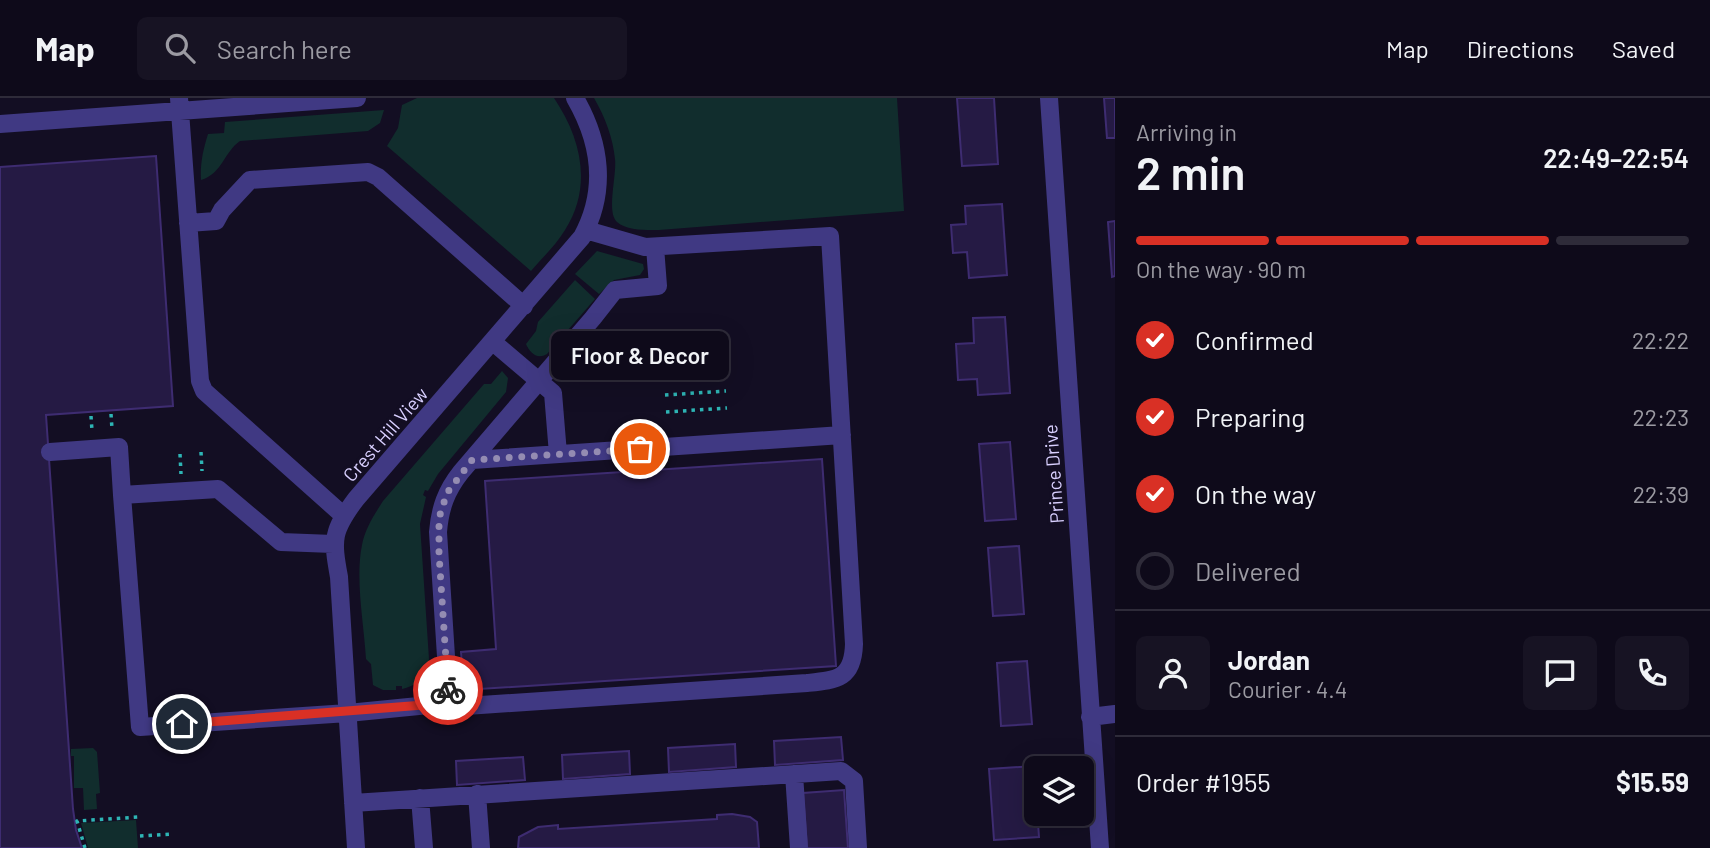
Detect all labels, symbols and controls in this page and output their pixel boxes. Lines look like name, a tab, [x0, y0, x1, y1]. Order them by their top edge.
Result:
search box	[137, 17, 627, 80]
text: Map	[35, 28, 95, 68]
icon: search	[161, 29, 199, 67]
text: Search here	[217, 33, 352, 64]
text: Map	[1386, 34, 1429, 63]
text: Directions	[1467, 34, 1574, 63]
text: Saved	[1612, 34, 1675, 63]
text: Arriving in	[1136, 118, 1237, 146]
text: 22:49–22:54	[1543, 142, 1689, 173]
text: 2 min	[1136, 144, 1245, 199]
text: On the way · 90 m	[1136, 255, 1306, 283]
icon: check	[1136, 321, 1174, 359]
text: Confirmed	[1195, 324, 1314, 355]
text: 22:22	[1632, 326, 1689, 354]
callout: Floor & Decor	[551, 330, 729, 379]
text: Floor & Decor	[571, 341, 709, 369]
street label: Crest Hill View	[338, 382, 432, 486]
icon: check	[1136, 398, 1174, 436]
text: Preparing	[1195, 401, 1305, 432]
text: 22:23	[1633, 403, 1689, 431]
pin	[610, 419, 670, 479]
street label: Prince Drive	[1038, 424, 1068, 524]
icon: bag	[621, 430, 659, 468]
icon: check	[1136, 475, 1174, 513]
text: On the way	[1195, 478, 1316, 509]
text: 22:39	[1633, 480, 1689, 508]
text: Delivered	[1195, 555, 1301, 586]
button: person	[1136, 636, 1210, 710]
button: chat	[1523, 636, 1597, 710]
button: phone	[1615, 636, 1689, 710]
text: Jordan	[1228, 644, 1310, 675]
courier	[413, 655, 483, 725]
icon: bike	[429, 671, 467, 709]
text: Courier · 4.4	[1228, 675, 1347, 703]
pin	[152, 694, 212, 754]
icon: home	[163, 705, 201, 743]
map controls	[1024, 756, 1094, 826]
button: layers	[1024, 756, 1094, 826]
text: Order #1955	[1136, 766, 1271, 797]
text: $15.59	[1616, 766, 1689, 797]

